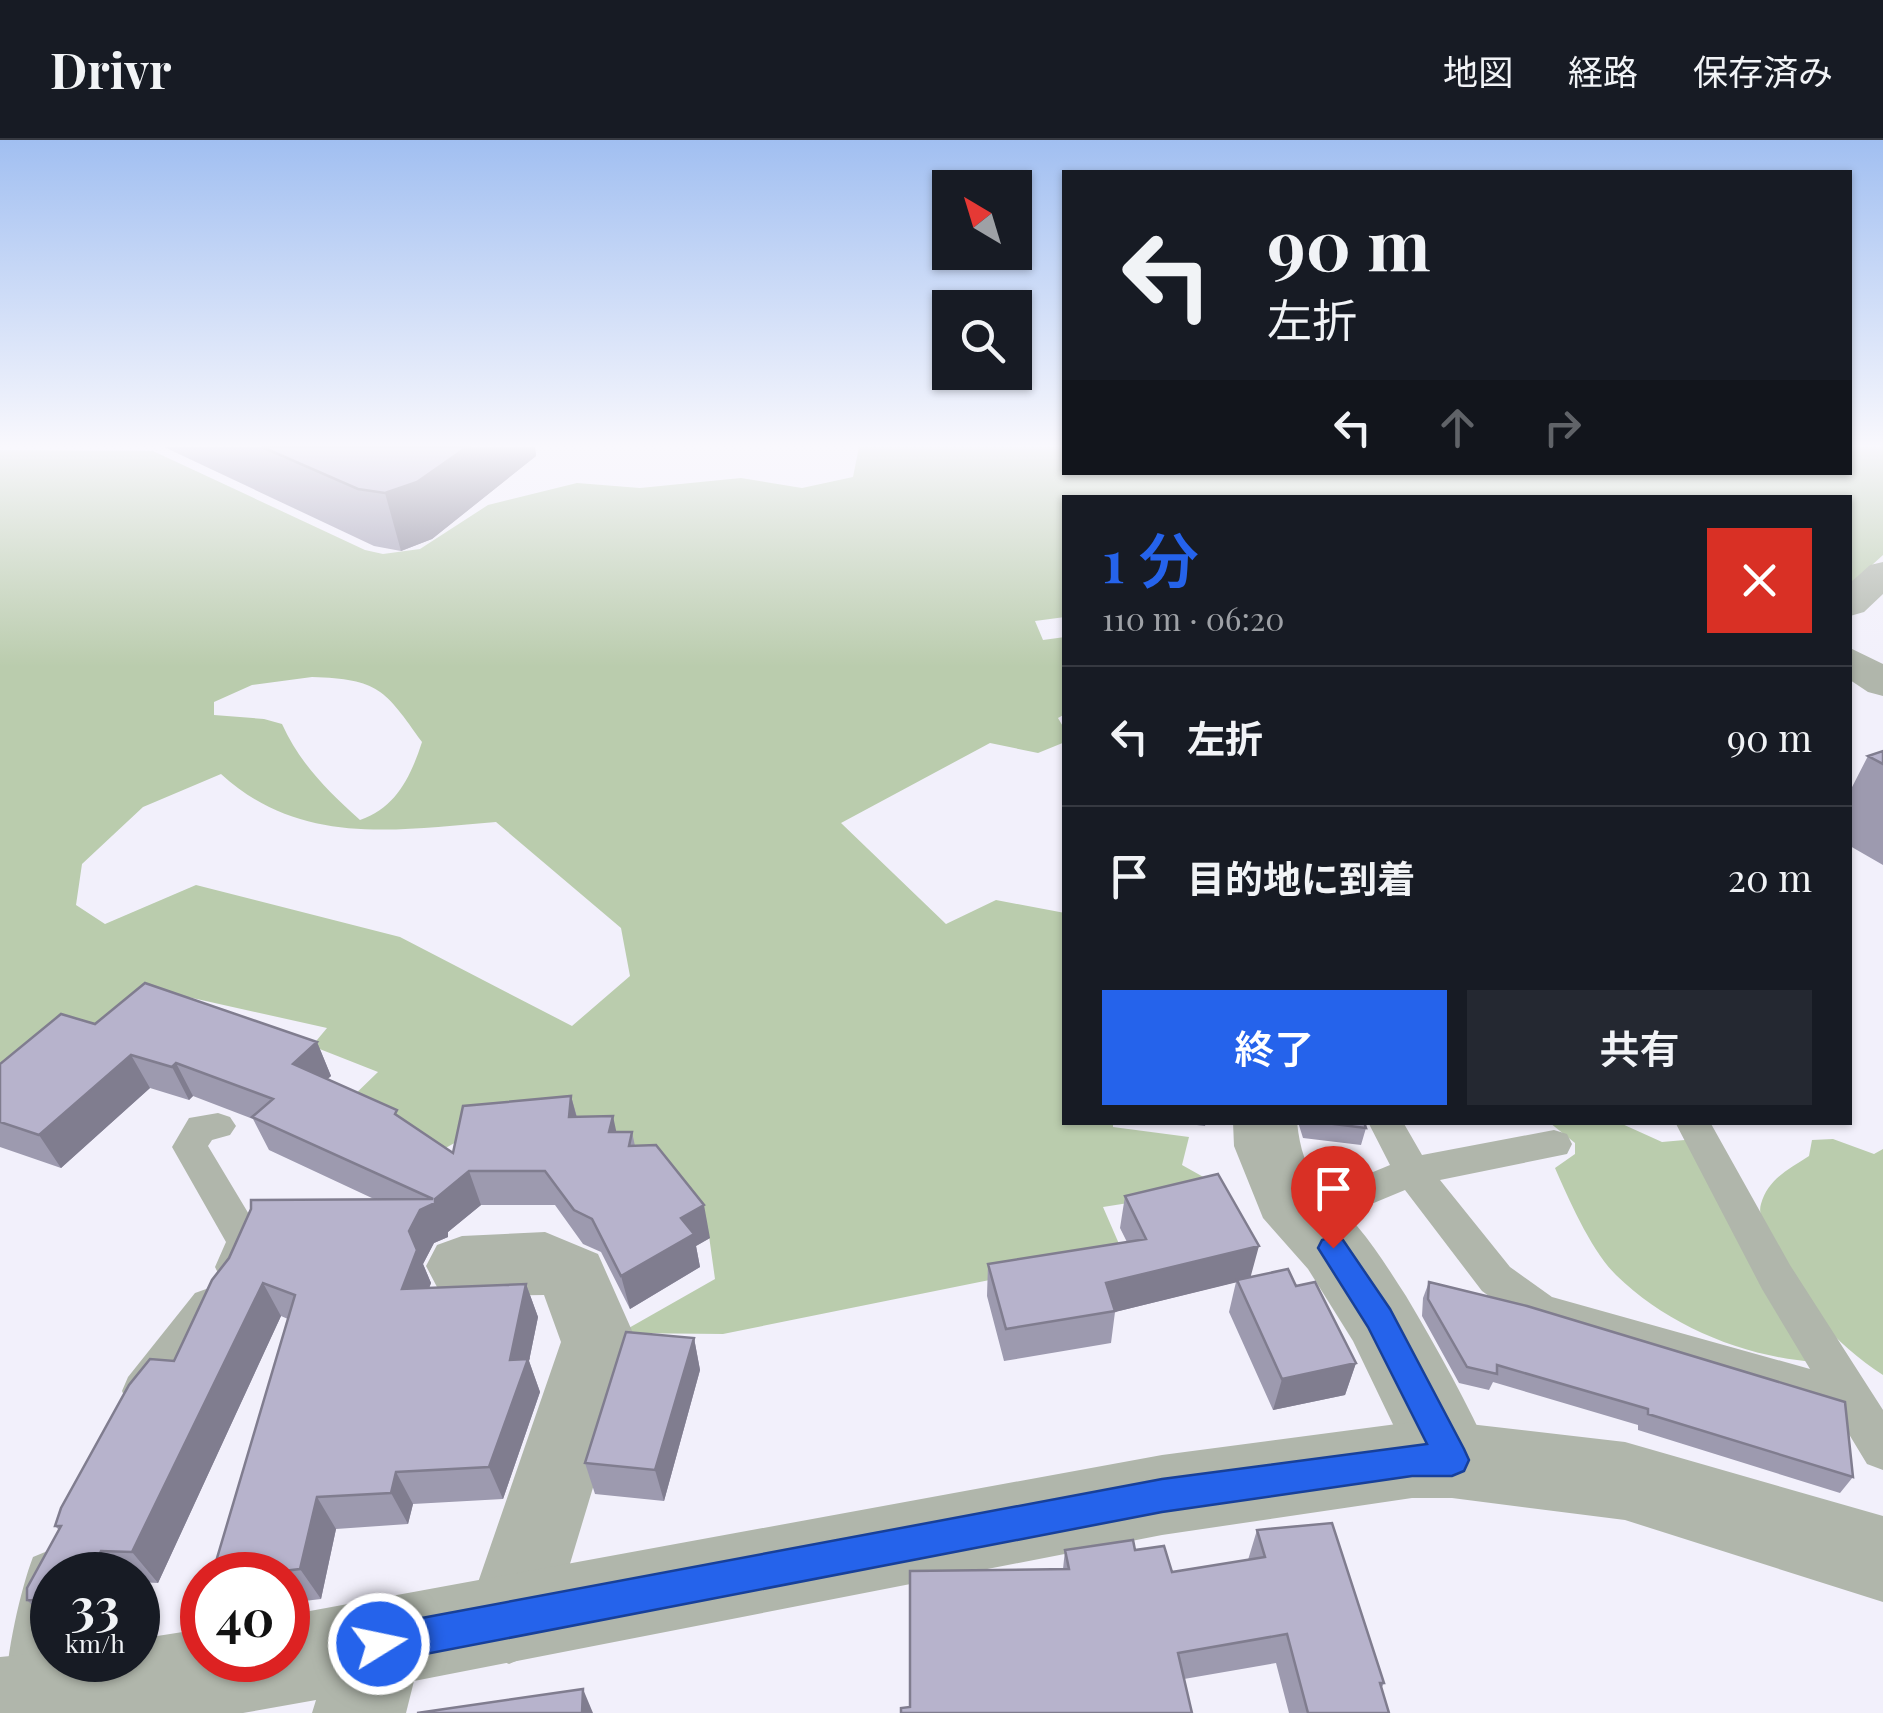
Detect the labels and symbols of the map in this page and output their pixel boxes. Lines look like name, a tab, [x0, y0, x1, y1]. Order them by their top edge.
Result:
north arrow	[932, 170, 1032, 270]
pin	[1291, 1146, 1376, 1249]
speed limit sign: 40	[180, 1552, 310, 1682]
position arrow	[327, 1592, 431, 1696]

